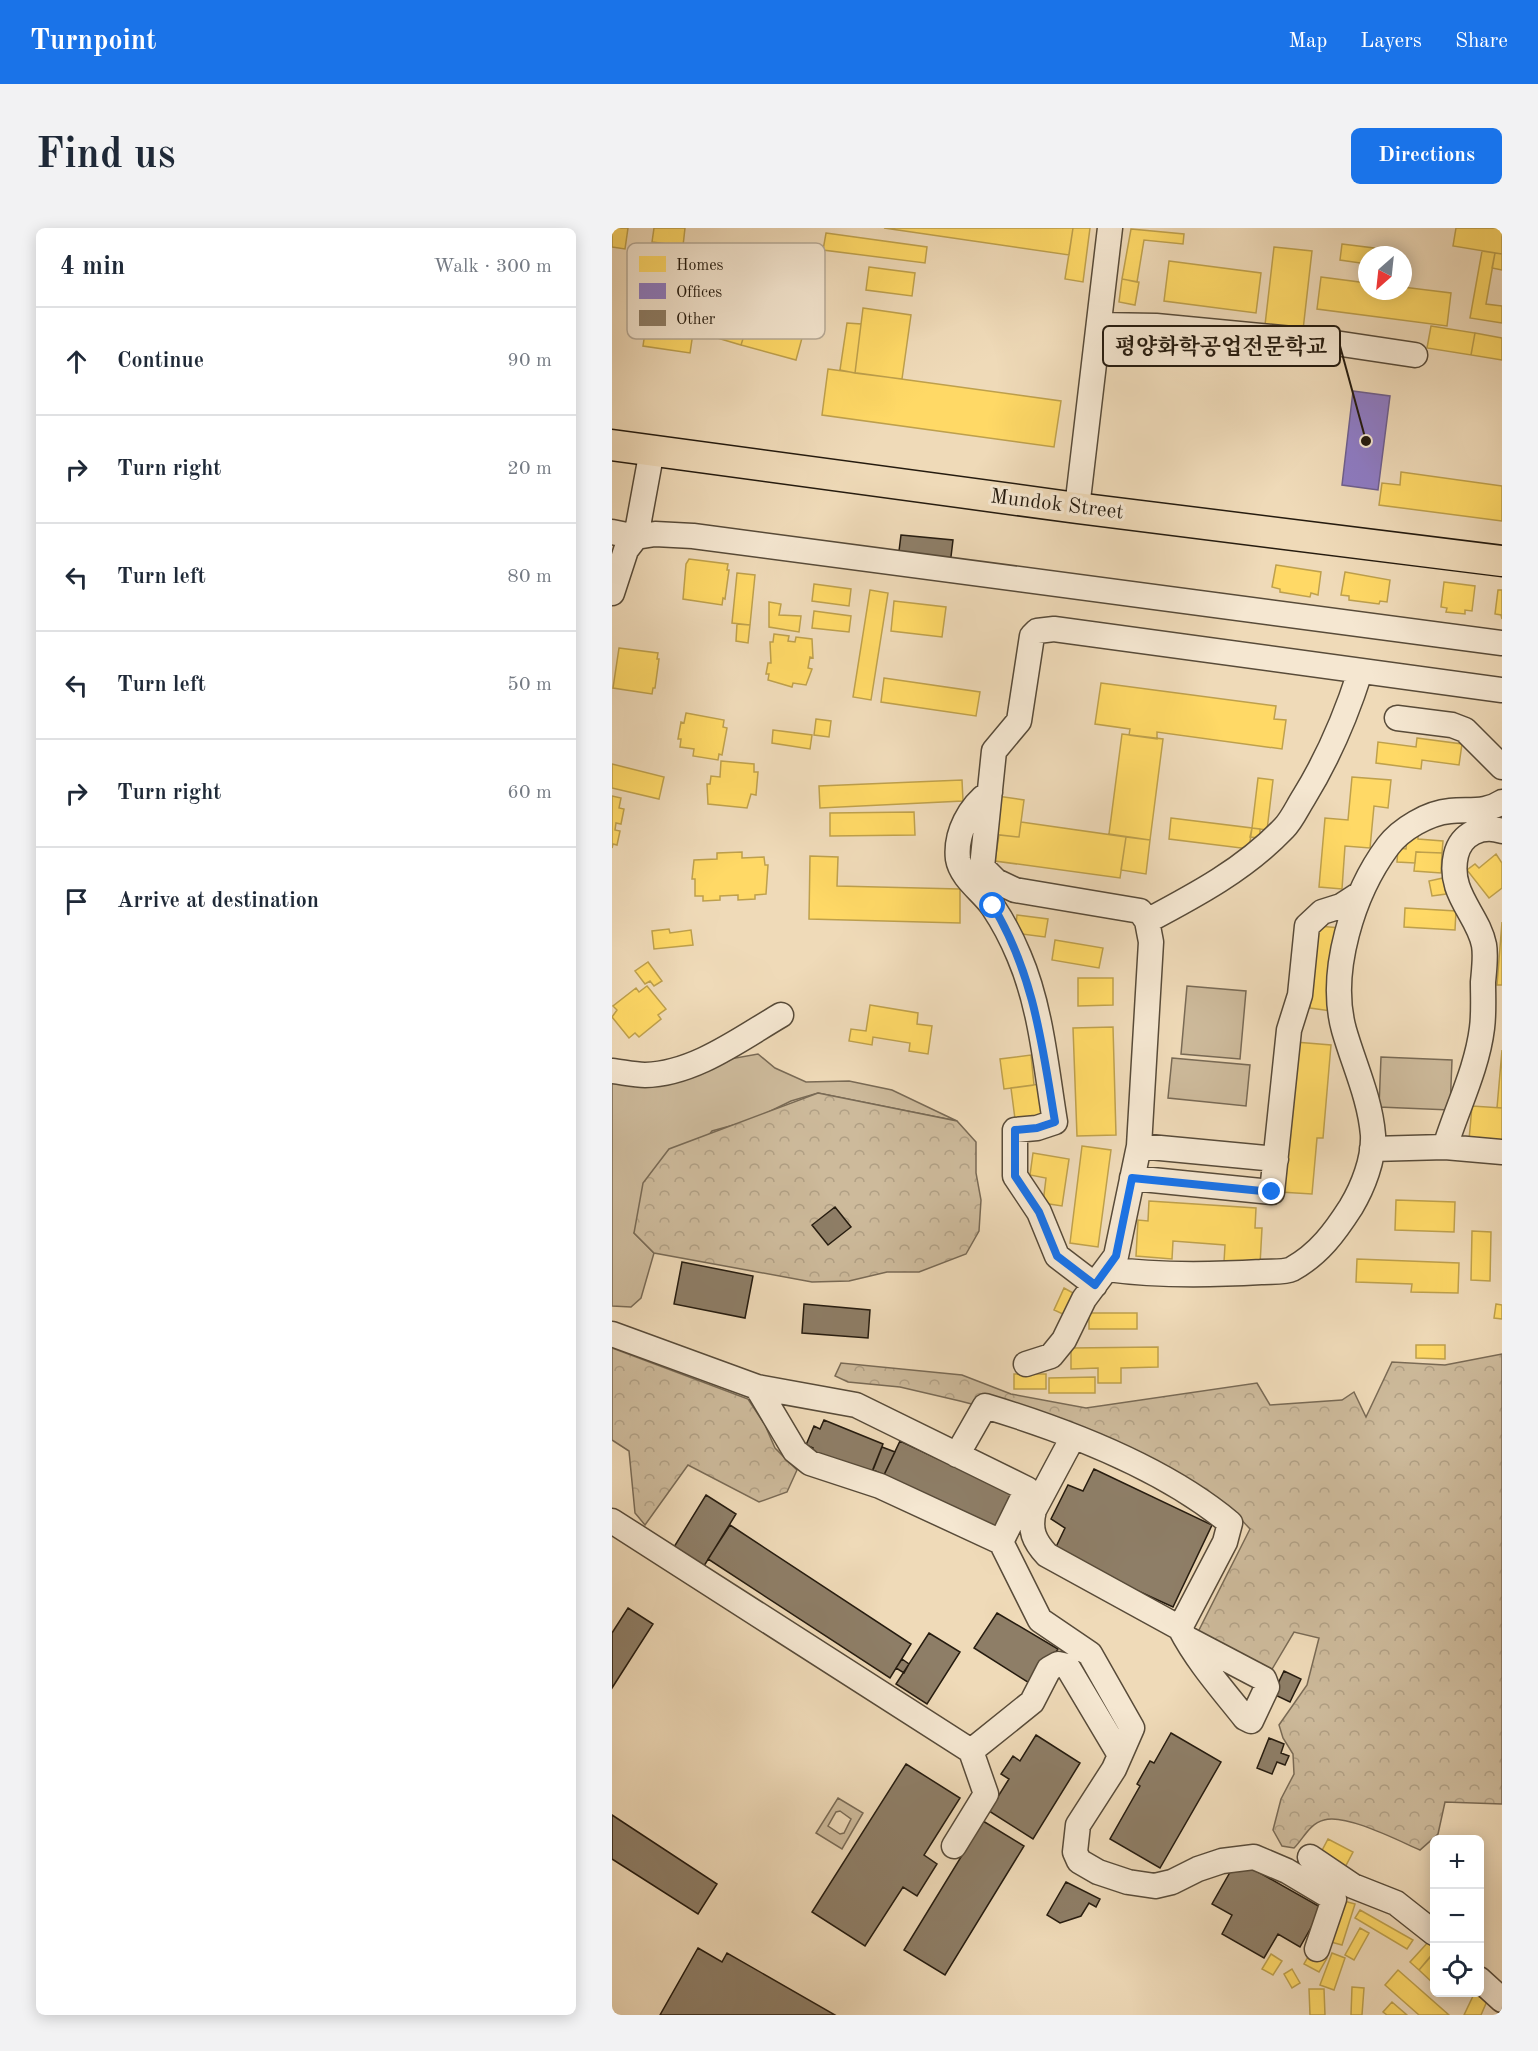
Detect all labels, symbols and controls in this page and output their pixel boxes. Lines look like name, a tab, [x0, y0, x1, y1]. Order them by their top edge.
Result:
text: Turnpoint	[30, 28, 157, 56]
text: Map	[1288, 31, 1327, 52]
text: Layers	[1360, 31, 1422, 52]
text: Share	[1455, 31, 1508, 52]
button: Directions	[1351, 128, 1502, 184]
text: Find us	[36, 135, 175, 177]
legend	[627, 243, 825, 339]
north arrow	[1358, 246, 1412, 300]
text: 4 min	[60, 254, 125, 280]
text: Walk · 300 m	[433, 257, 552, 277]
text: Homes	[676, 258, 724, 274]
text: Offices	[676, 285, 722, 301]
text: Other	[676, 312, 716, 328]
callout: 평양화학공업전문학교	[1103, 326, 1340, 366]
text: 평양화학공업전문학교	[1115, 334, 1327, 359]
icon: ahead	[60, 345, 93, 378]
text: Continue	[117, 350, 204, 372]
text: 90 m	[507, 351, 552, 371]
icon: right	[60, 453, 93, 486]
text: Turn right	[117, 458, 221, 480]
text: 20 m	[507, 459, 552, 479]
street label: Mundok Street	[989, 486, 1125, 524]
icon: left	[60, 561, 93, 594]
text: Turn left	[117, 566, 206, 588]
text: 80 m	[507, 567, 552, 587]
icon: left	[60, 669, 93, 702]
text: Turn left	[117, 674, 206, 696]
text: 50 m	[507, 675, 552, 695]
icon: right	[60, 777, 93, 810]
text: Turn right	[117, 782, 221, 804]
text: 60 m	[507, 783, 552, 803]
icon: arrive	[60, 885, 93, 918]
text: Arrive at destination	[117, 890, 319, 912]
route start	[979, 892, 1005, 918]
route end	[1258, 1178, 1284, 1204]
map controls	[1430, 1835, 1484, 1997]
button: +	[1430, 1835, 1484, 1889]
button: −	[1430, 1889, 1484, 1943]
button: locate	[1430, 1943, 1484, 1997]

